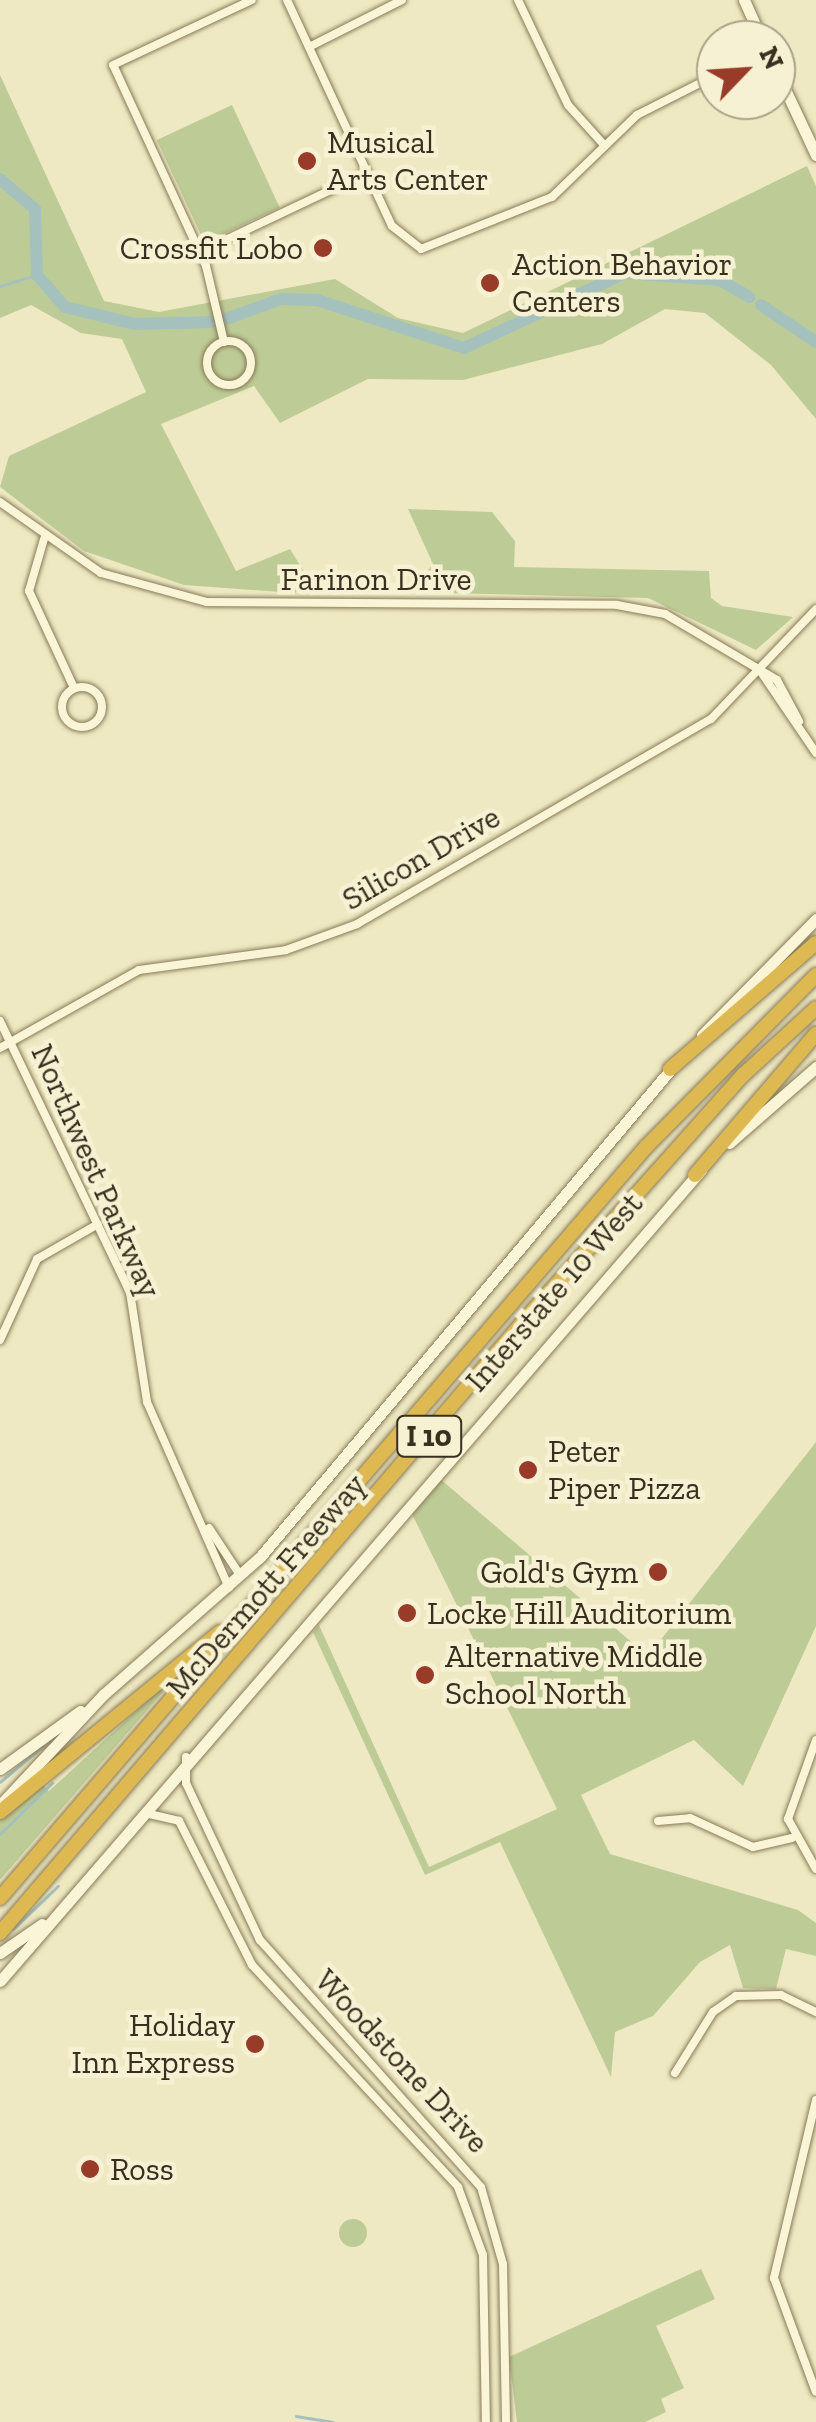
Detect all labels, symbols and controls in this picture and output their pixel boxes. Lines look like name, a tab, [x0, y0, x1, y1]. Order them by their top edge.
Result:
north arrow	[696, 20, 796, 120]
text: N	[752, 41, 791, 75]
place label: Musical Arts Center	[327, 124, 489, 199]
marker: Musical Arts Center	[296, 150, 318, 172]
place label: Crossfit Lobo	[120, 229, 303, 267]
marker: Crossfit Lobo	[312, 237, 334, 259]
place label: Action Behavior Centers	[512, 246, 732, 321]
marker: Action Behavior Centers	[477, 270, 503, 296]
street label: Farinon Drive	[281, 560, 471, 598]
street label: Silicon Drive	[335, 797, 507, 919]
street label: Northwest Parkway	[23, 1038, 169, 1304]
street label: Interstate 10 West	[457, 1184, 651, 1400]
road number: I 10	[394, 1411, 464, 1461]
place label: Peter Piper Pizza	[548, 1433, 701, 1508]
marker: Peter Piper Pizza	[517, 1459, 539, 1481]
street label: McDermott Freeway	[158, 1466, 374, 1706]
place label: Gold's Gym	[480, 1553, 638, 1591]
marker: Gold's Gym	[647, 1561, 669, 1583]
place label: Locke Hill Auditorium	[427, 1594, 732, 1632]
marker: Locke Hill Auditorium	[396, 1602, 418, 1624]
place label: Alternative Middle School North	[445, 1638, 703, 1713]
marker: Alternative Middle School North	[414, 1664, 436, 1686]
street label: Woodstone Drive	[307, 1961, 497, 2161]
place label: Holiday Inn Express	[71, 2007, 235, 2082]
marker: Holiday Inn Express	[244, 2033, 266, 2055]
place label: Ross	[110, 2150, 174, 2188]
marker: Ross	[79, 2158, 101, 2180]

